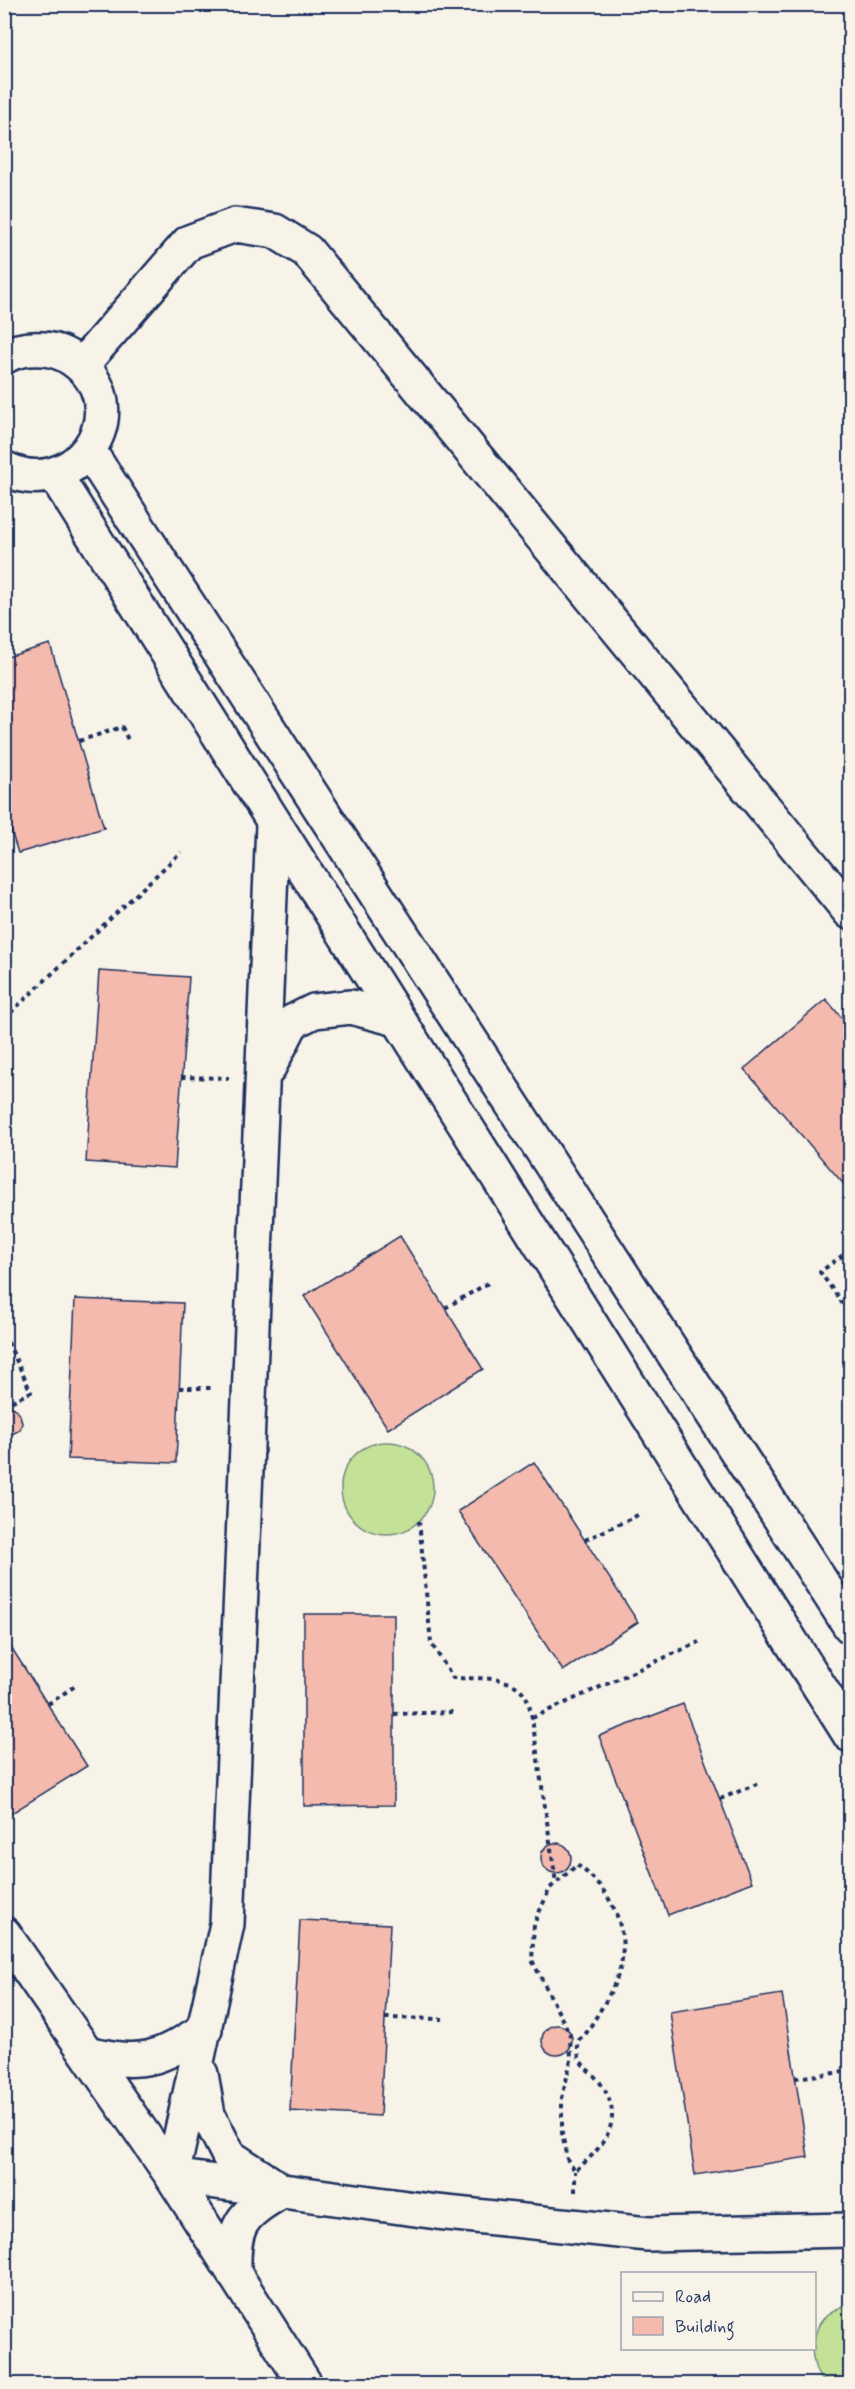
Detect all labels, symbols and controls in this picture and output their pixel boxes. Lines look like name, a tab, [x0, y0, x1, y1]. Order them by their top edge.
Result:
legend	[621, 2272, 816, 2350]
text: Road	[675, 2285, 711, 2309]
text: Building	[675, 2315, 735, 2341]

